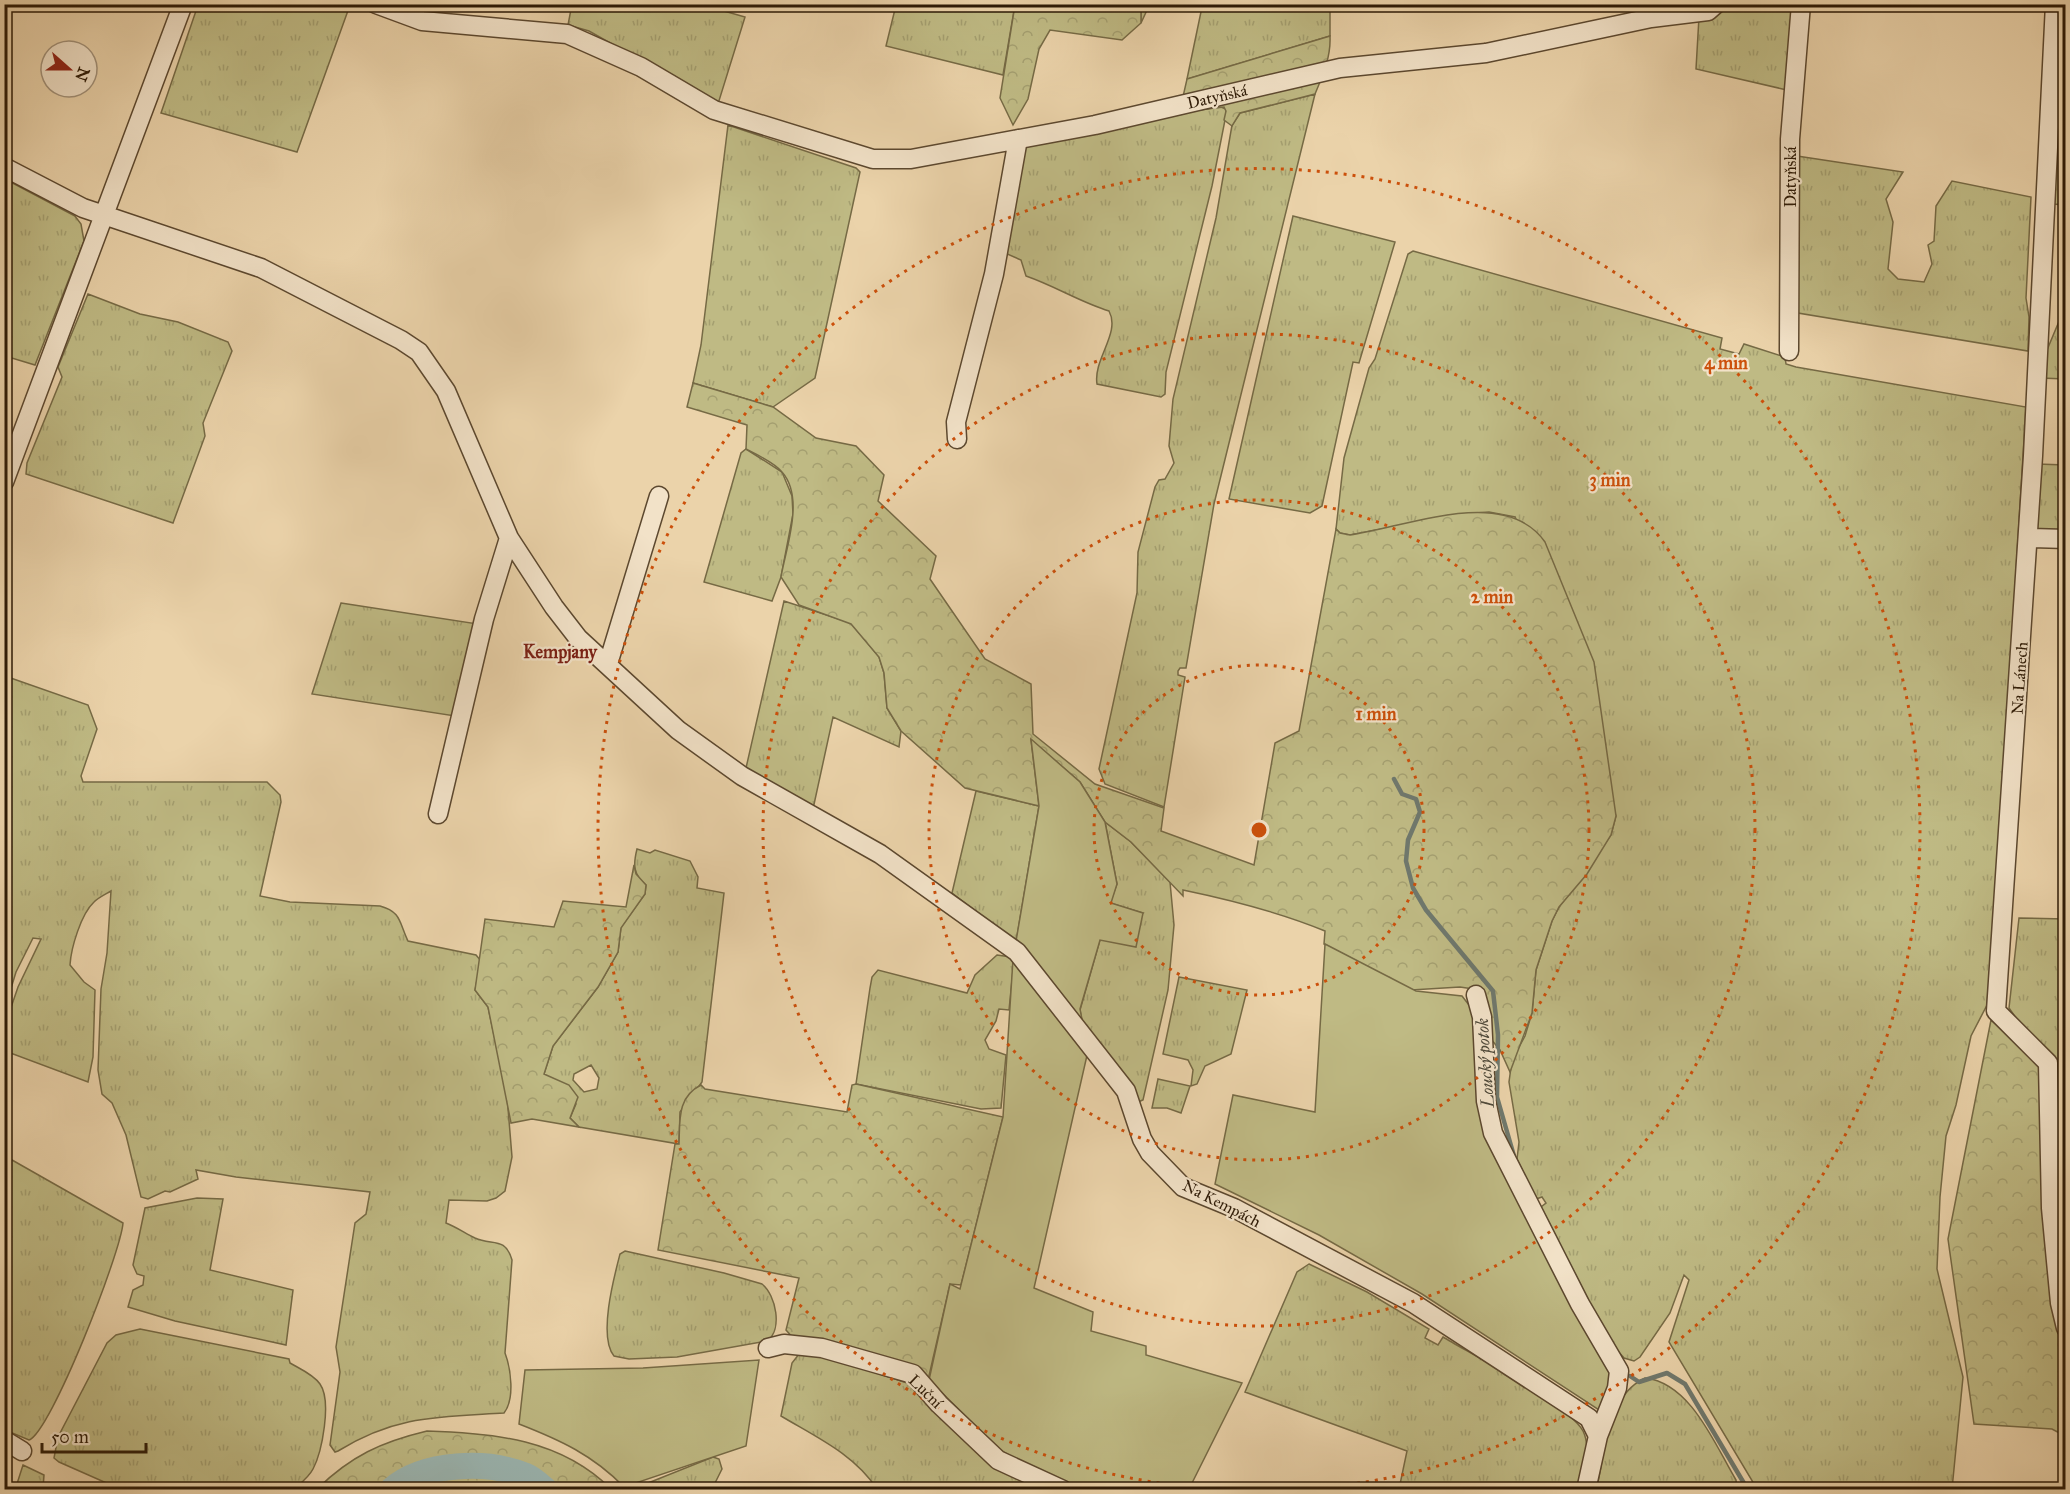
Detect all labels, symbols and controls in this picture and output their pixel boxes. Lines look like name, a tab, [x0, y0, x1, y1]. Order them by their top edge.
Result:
north arrow	[39, 39, 99, 99]
text: N	[71, 64, 94, 84]
street label: Datyňská	[1185, 80, 1249, 113]
street label: Datyňská	[1781, 146, 1800, 208]
text: 4 min	[1704, 352, 1748, 375]
text: 3 min	[1590, 469, 1631, 492]
text: 2 min	[1471, 586, 1514, 608]
district label: Kempjany	[523, 641, 599, 664]
street label: Na Lánech	[2007, 641, 2032, 715]
text: 1 min	[1356, 703, 1397, 725]
centre of rings	[1249, 820, 1269, 840]
water label: Loucký potok	[1471, 1017, 1500, 1110]
street label: Na Kempách	[1180, 1176, 1264, 1231]
street label: Luční	[905, 1371, 947, 1413]
scale bar	[42, 1416, 146, 1454]
text: 50 m	[51, 1426, 89, 1448]

